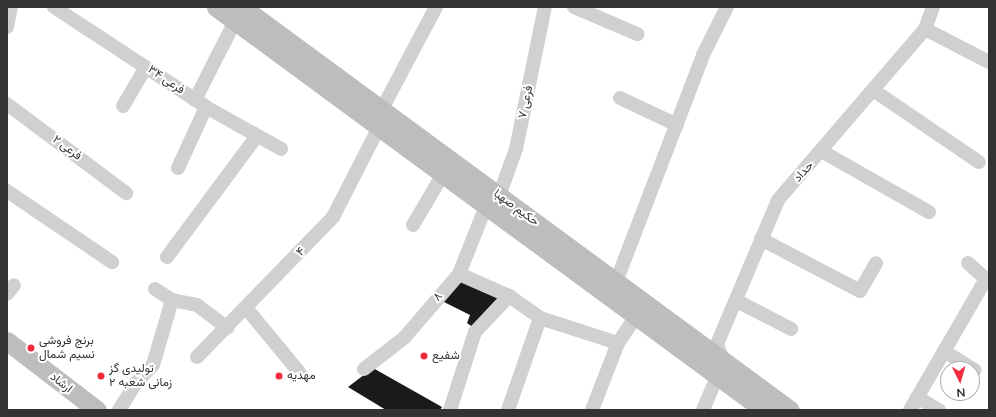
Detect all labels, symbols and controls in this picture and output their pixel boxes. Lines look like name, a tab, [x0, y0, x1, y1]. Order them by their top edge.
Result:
street label: فرعی ۳۴	[145, 63, 187, 97]
street label: فرعی ۷	[515, 84, 537, 120]
street label: فرعی ۲	[50, 132, 84, 164]
street label: حداد	[791, 159, 817, 185]
street label: حکیم صهبا	[491, 187, 541, 229]
street label: ۴	[293, 245, 309, 259]
street label: ۸	[430, 290, 446, 304]
place label: برنج فروشی نسیم شمال	[39, 334, 95, 362]
marker: برنج فروشی نسیم شمال	[26, 343, 36, 353]
place label: شفیع	[432, 349, 460, 363]
marker: شفیع	[419, 351, 429, 361]
north arrow	[940, 361, 980, 401]
place label: تولیدی گز زمانی شعبه ۲	[109, 362, 172, 390]
place label: مهدیه	[287, 369, 316, 383]
street label: ارشاد	[47, 370, 75, 396]
marker: تولیدی گز زمانی شعبه ۲	[96, 371, 106, 381]
marker: مهدیه	[274, 371, 284, 381]
text: N	[956, 386, 966, 399]

